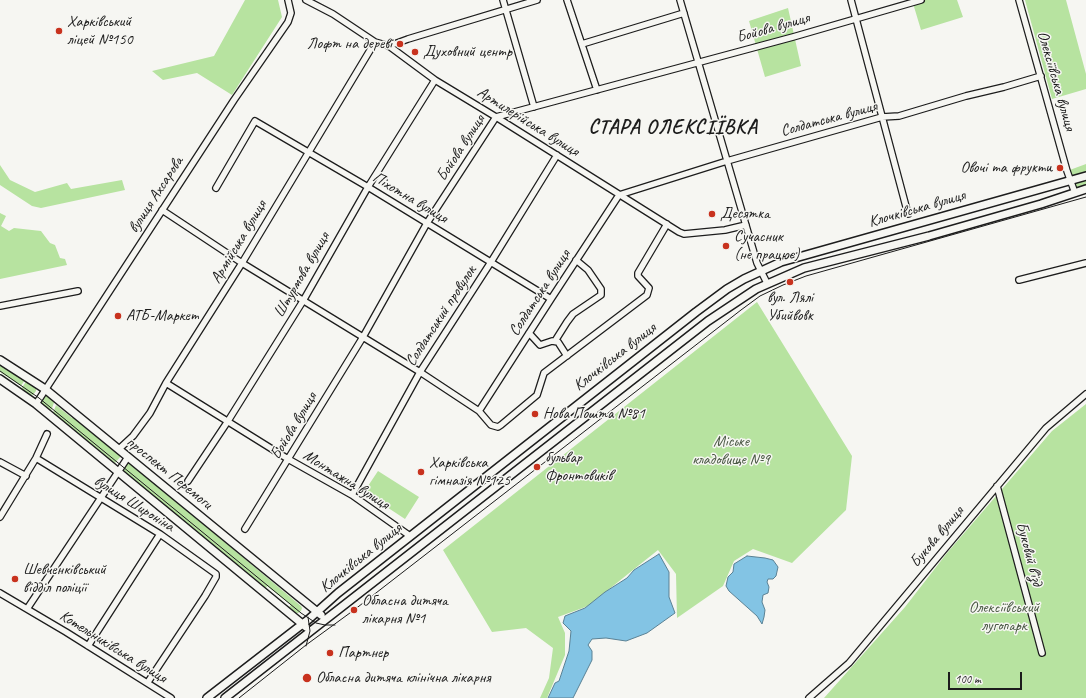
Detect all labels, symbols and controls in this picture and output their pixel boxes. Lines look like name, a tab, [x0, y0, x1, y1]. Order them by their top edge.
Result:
street label: Бойова вулиця	[734, 8, 812, 48]
place label: Харківський ліцей №150	[67, 12, 133, 50]
marker: Харківський ліцей №150	[54, 26, 64, 36]
street label: Олексіївська вулиця	[1033, 29, 1079, 133]
place label: Лофт на дереві	[307, 34, 392, 54]
marker: Лофт на дереві	[395, 39, 405, 49]
place label: Духовний центр	[423, 42, 512, 62]
marker: Духовний центр	[410, 47, 420, 57]
street label: Артилерійська вулиця	[473, 83, 583, 161]
street label: Солдатська вулиця	[779, 97, 879, 141]
street label: Бойова вулиця	[433, 111, 489, 185]
district label: СТАРА ОЛЕКСІЇВКА	[585, 116, 761, 140]
street label: вулиця Ахсарова	[124, 153, 188, 237]
place label: Овочі та фрукти	[961, 158, 1052, 178]
marker: Овочі та фрукти	[1055, 163, 1065, 173]
street label: Піхотна вулиця	[369, 168, 451, 228]
street label: Клочківська вулиця	[866, 186, 968, 232]
street label: Армійська вулиця	[207, 197, 271, 287]
place label: Десятка	[720, 204, 770, 224]
marker: Десятка	[707, 209, 717, 219]
place label: Сучасник (не працює)	[734, 227, 799, 265]
street label: Штурмова вулиця	[270, 229, 334, 321]
marker: Сучасник (не працює)	[721, 241, 731, 251]
street label: Солдатська вулиця	[505, 246, 575, 340]
street label: Солдатський провулок	[401, 262, 481, 370]
marker: вул. Лялі Убийвовк	[785, 277, 795, 287]
place label: вул. Лялі Убийвовк	[767, 288, 813, 326]
place label: АТБ-Маркет	[126, 306, 199, 326]
marker: АТБ-Маркет	[113, 311, 123, 321]
street label: Клочківська вулиця	[570, 319, 660, 395]
street label: Бойова вулиця	[266, 389, 322, 463]
place label: Нова Пошта №81	[543, 404, 645, 424]
marker: Нова Пошта №81	[530, 409, 540, 419]
street label: проспект Перемоги	[122, 432, 216, 514]
park label: Міське кладовище №9	[692, 432, 770, 470]
street label: Монтажна вулиця	[299, 446, 393, 514]
place label: бульвар Фронтовиків	[545, 448, 612, 486]
place label: Харківська гімназія №125	[429, 453, 510, 491]
marker: бульвар Фронтовиків	[532, 462, 542, 472]
marker: Харківська гімназія №125	[416, 467, 426, 477]
street label: вулиця Широніна	[90, 472, 178, 536]
street label: Букова вулиця	[906, 502, 968, 572]
street label: Клочківська вулиця	[316, 519, 406, 597]
street label: Буковий в'їзд	[1011, 520, 1047, 588]
place label: Шевченківський відділ поліції	[23, 560, 106, 598]
marker: Шевченківський відділ поліції	[10, 574, 20, 584]
place label: Обласна дитяча лікарня №1	[362, 591, 448, 629]
park label: Олексіївський лугопарк	[969, 598, 1039, 636]
marker: Обласна дитяча лікарня №1	[349, 605, 359, 615]
street label: Котельниківська вулиця	[56, 606, 170, 688]
place label: Партнер	[338, 643, 388, 663]
marker: Партнер	[325, 648, 335, 658]
scale bar	[950, 664, 1024, 690]
place label: Обласна дитяча клінічна лікарня	[316, 668, 490, 688]
text: 100 m	[955, 671, 981, 687]
marker: Обласна дитяча клінічна лікарня	[301, 672, 313, 684]

